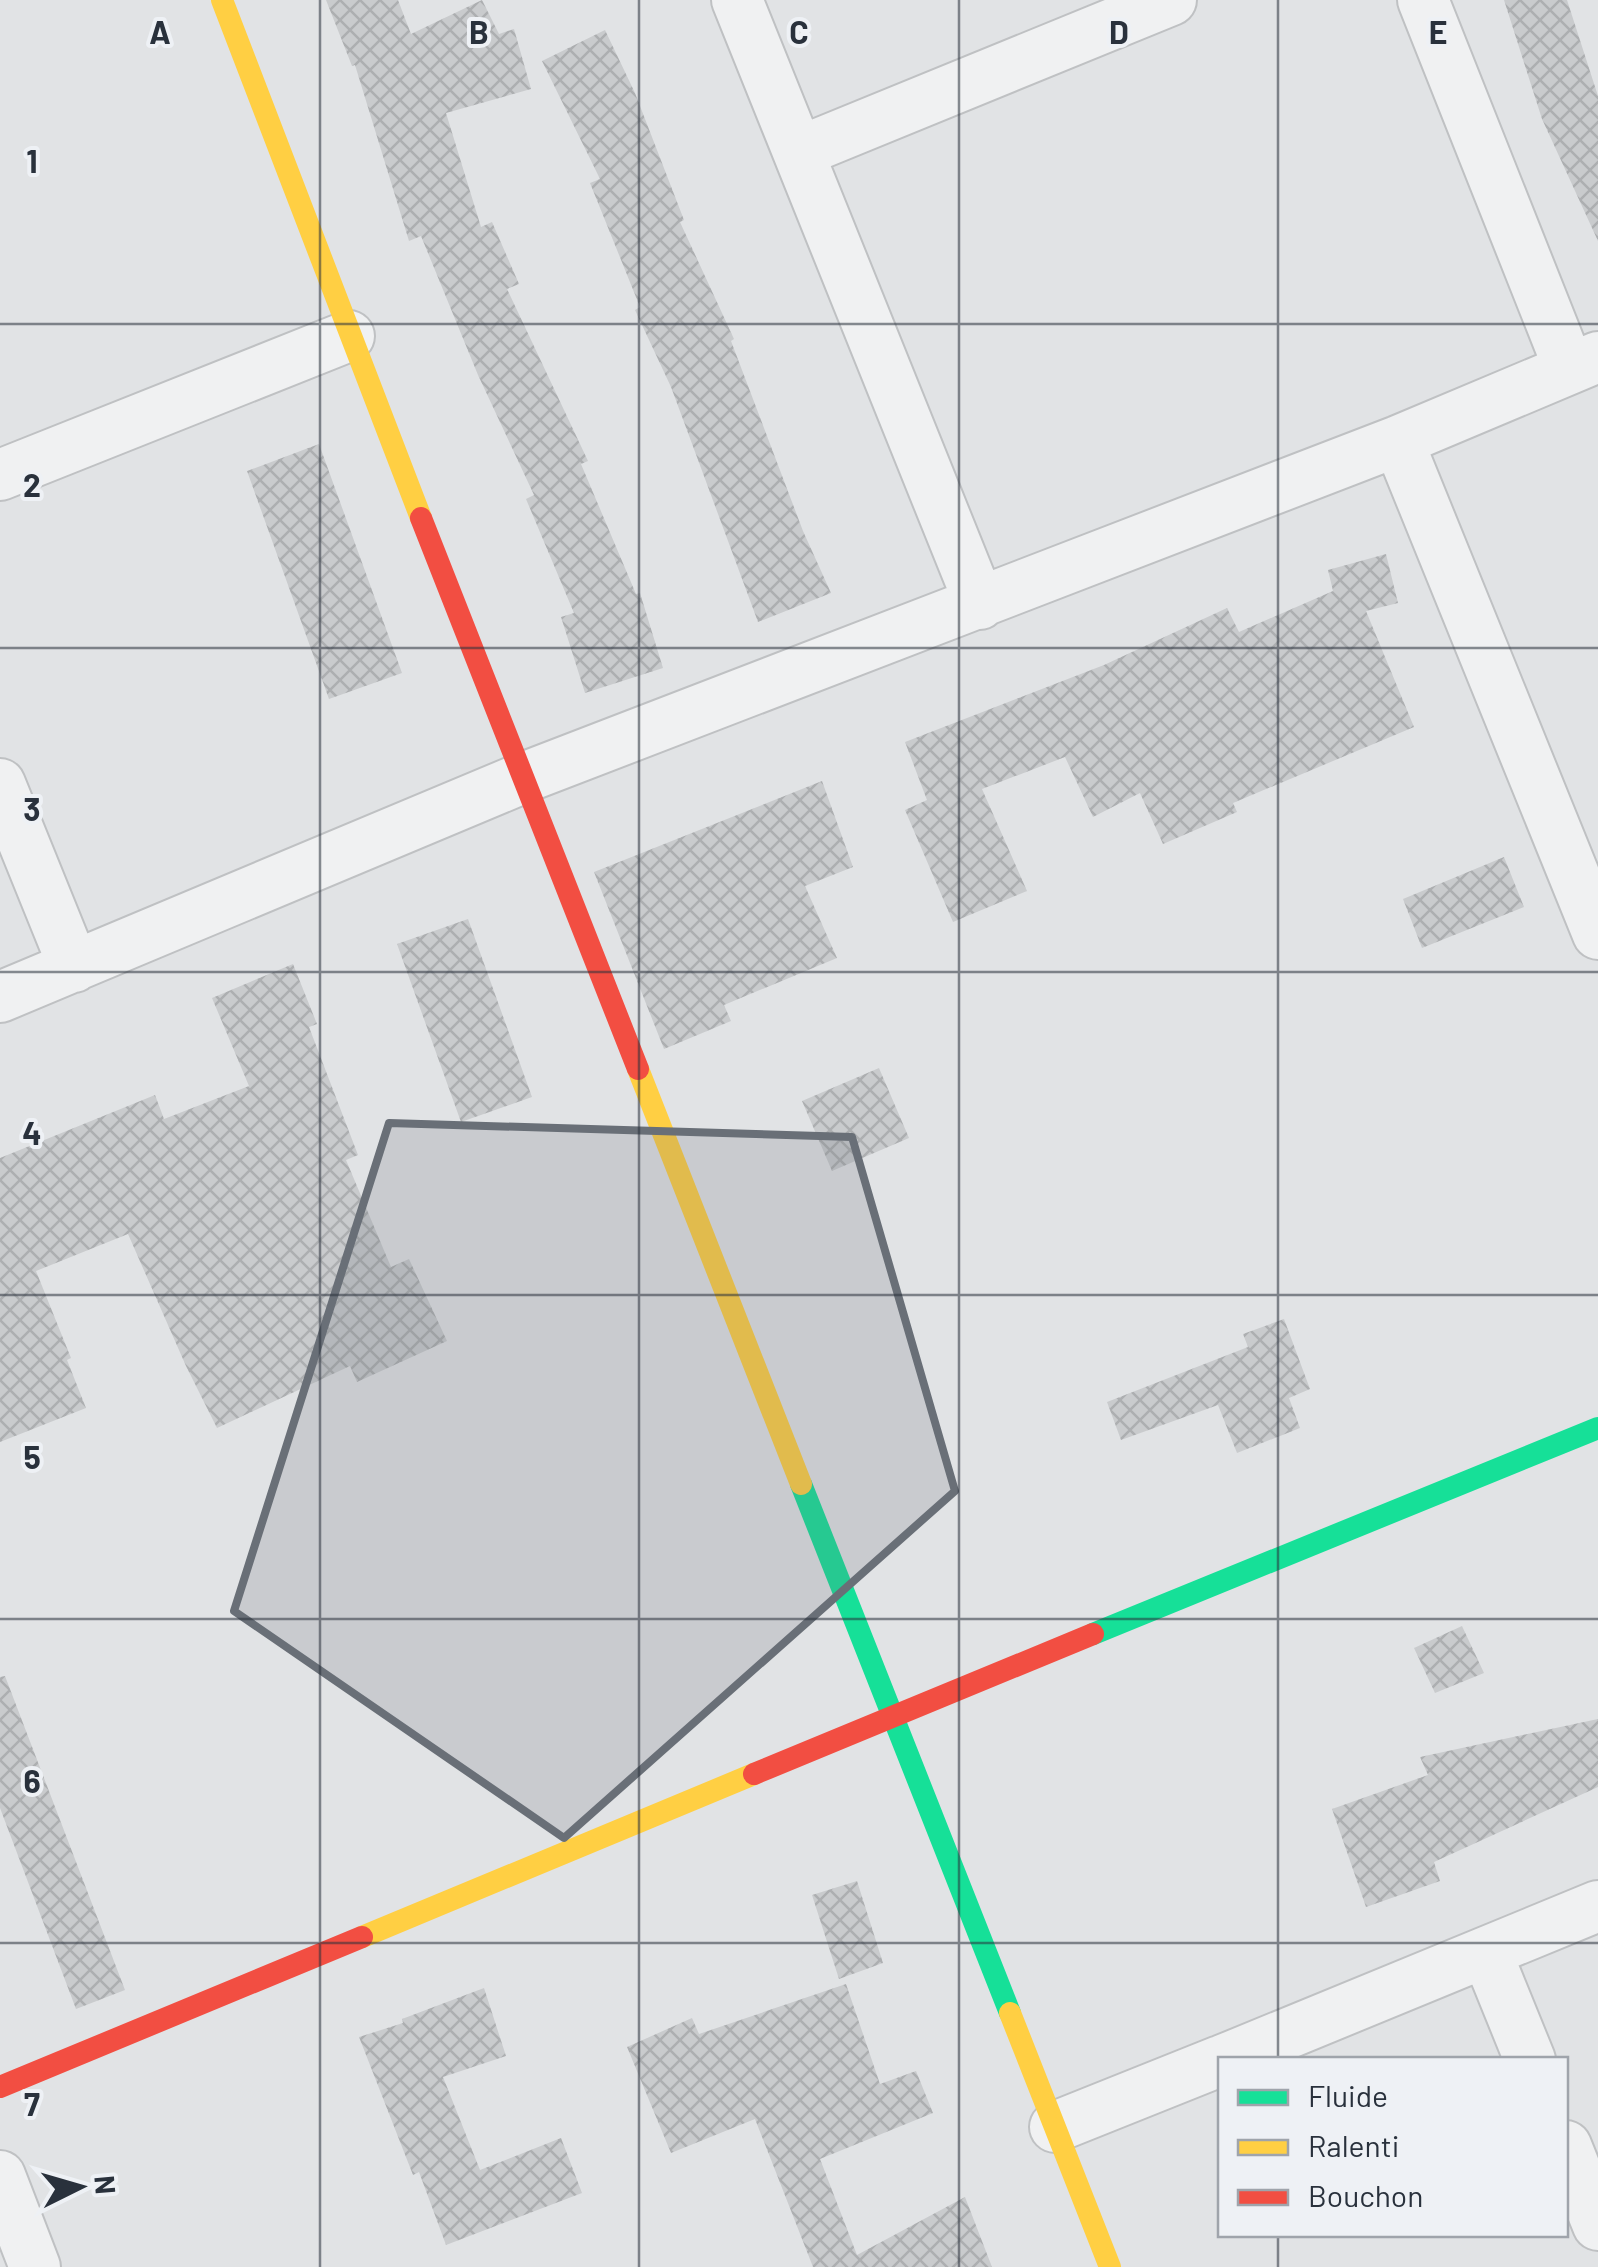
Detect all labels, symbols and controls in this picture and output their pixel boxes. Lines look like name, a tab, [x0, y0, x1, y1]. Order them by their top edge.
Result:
text: A	[149, 12, 171, 50]
text: B	[469, 12, 489, 50]
text: C	[789, 12, 809, 50]
text: D	[1109, 12, 1129, 50]
text: E	[1429, 12, 1447, 50]
text: 1	[26, 141, 38, 179]
text: 2	[23, 465, 41, 503]
text: 3	[23, 789, 41, 827]
text: 4	[22, 1113, 42, 1151]
text: 5	[23, 1437, 41, 1475]
text: 6	[23, 1761, 41, 1799]
legend	[1218, 2057, 1568, 2237]
text: Fluide	[1308, 2077, 1388, 2113]
text: 7	[24, 2084, 40, 2122]
text: Ralenti	[1308, 2127, 1399, 2163]
north arrow	[30, 2137, 130, 2237]
text: N	[88, 2174, 124, 2195]
text: Bouchon	[1308, 2177, 1423, 2213]

